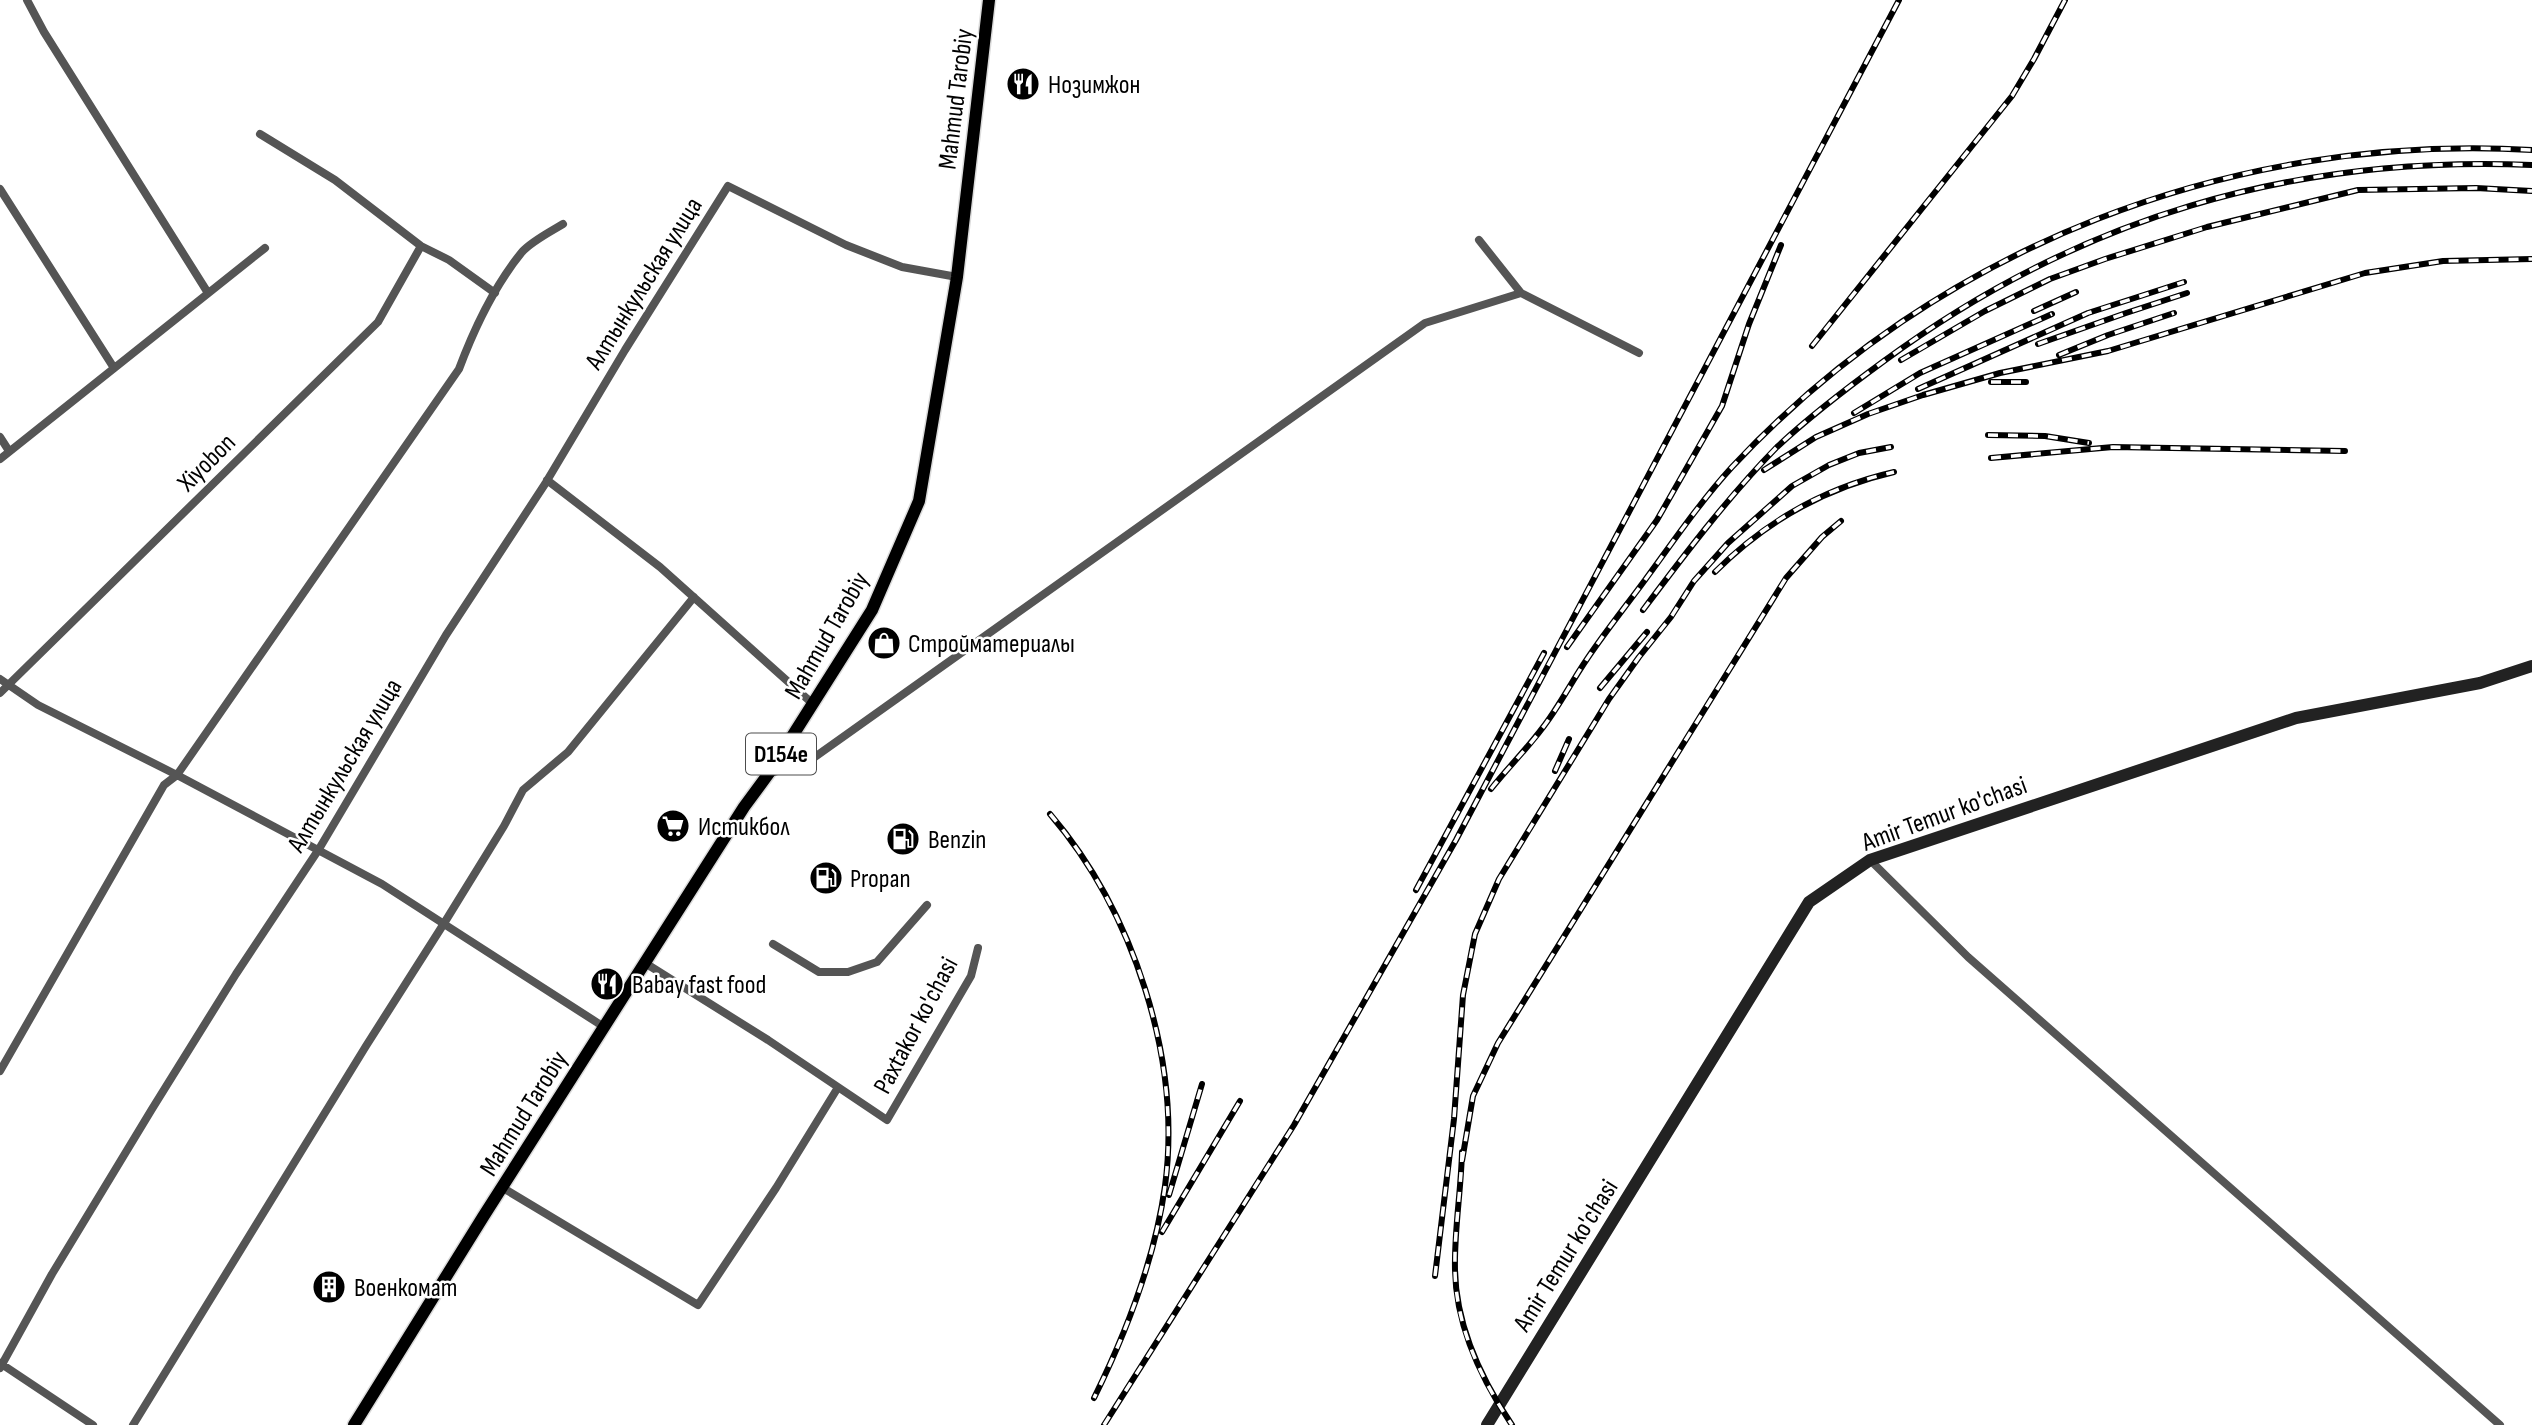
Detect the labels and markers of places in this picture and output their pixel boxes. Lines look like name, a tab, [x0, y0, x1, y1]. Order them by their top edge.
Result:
restaurant icon: Нозимжон	[1004, 65, 1042, 103]
place label: Нозимжон	[1048, 70, 1140, 101]
shop icon: Стройматериалы	[865, 624, 903, 662]
place label: Стройматериалы	[908, 629, 1075, 660]
supermarket icon: Истикбол	[654, 807, 692, 845]
place label: Истикбол	[698, 812, 790, 843]
fuel station icon: Benzin	[884, 820, 922, 858]
place label: Benzin	[928, 825, 986, 856]
fuel station icon: Propan	[807, 859, 845, 897]
place label: Propan	[850, 864, 911, 895]
restaurant icon: Babay fast food	[588, 965, 626, 1003]
place label: Babay fast food	[632, 970, 766, 1001]
building icon: Военкомат	[310, 1268, 348, 1306]
place label: Военкомат	[354, 1273, 457, 1304]

